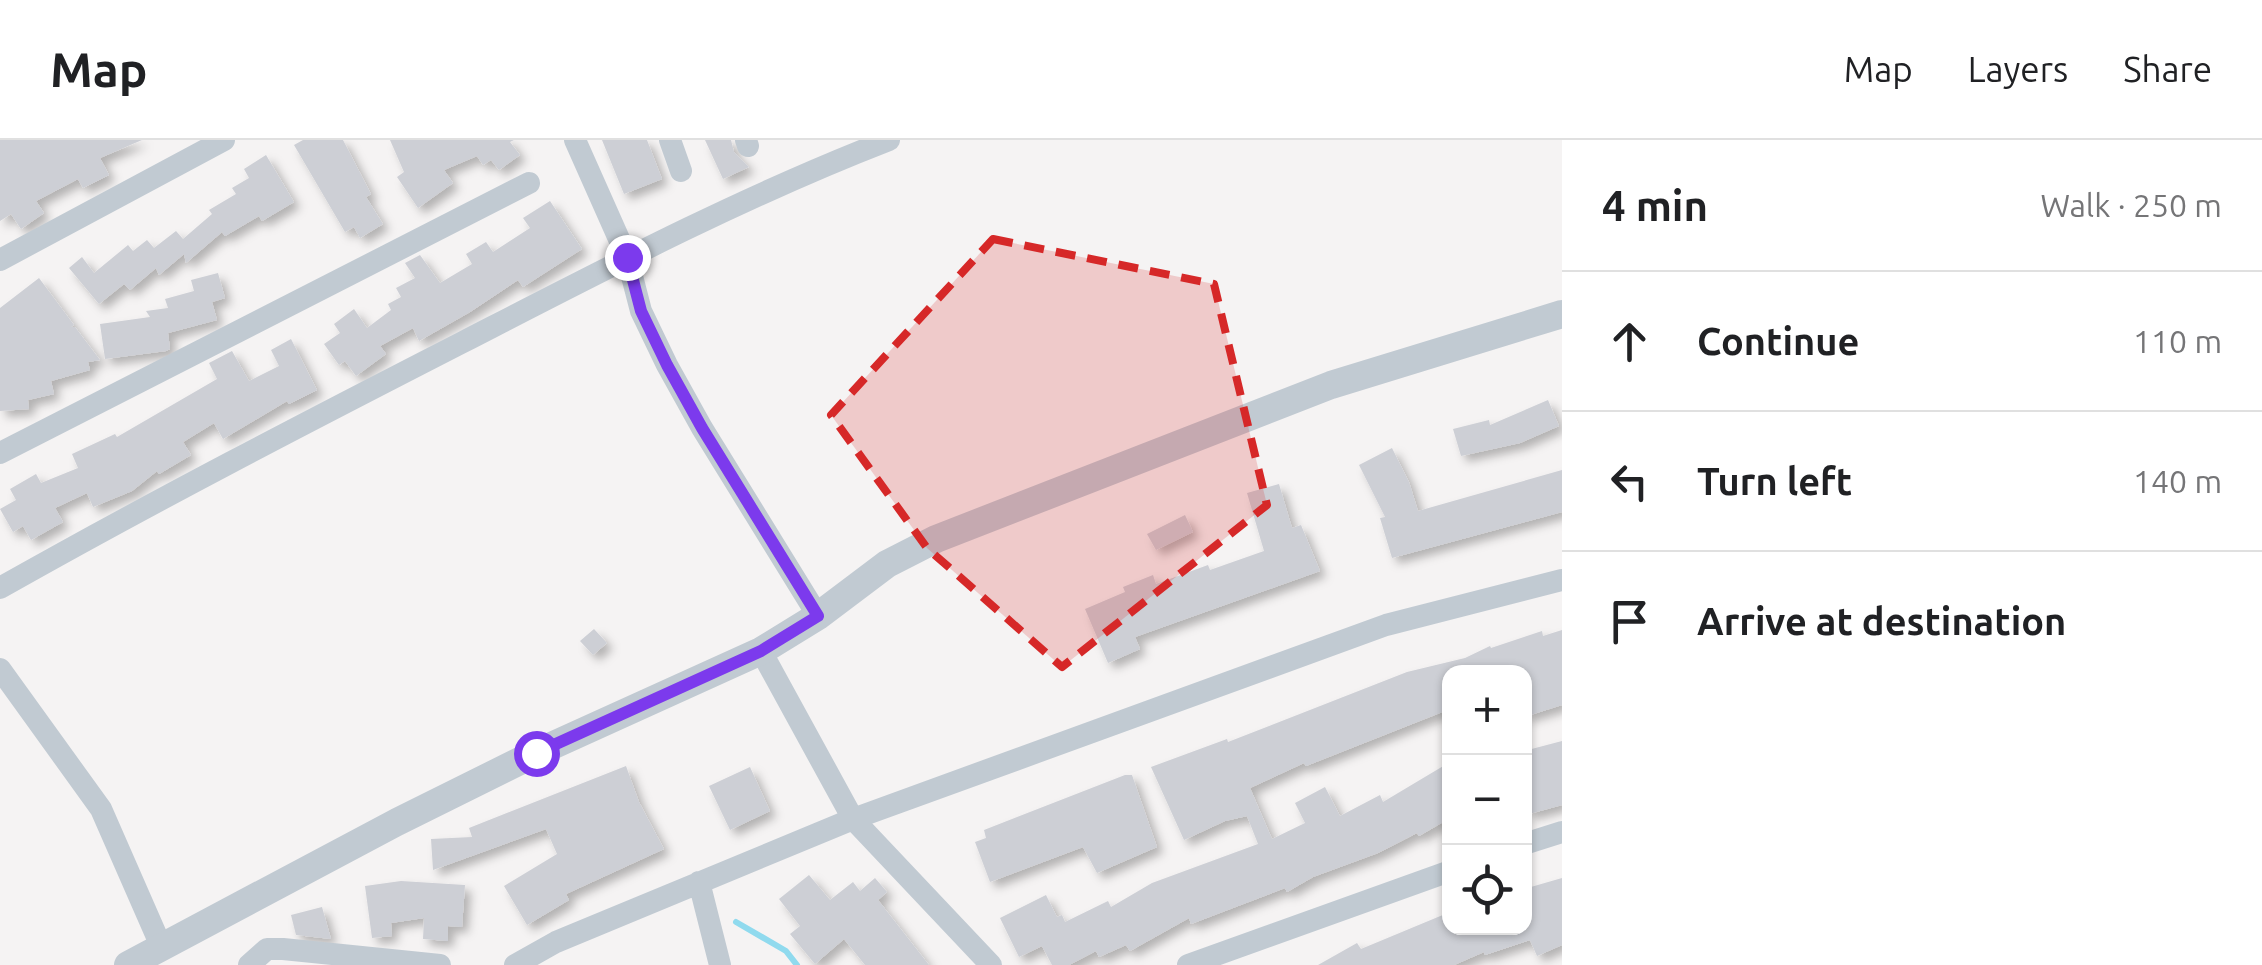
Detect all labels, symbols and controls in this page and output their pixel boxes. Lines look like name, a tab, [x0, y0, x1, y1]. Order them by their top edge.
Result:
text: Map	[50, 42, 148, 96]
text: Map	[1844, 49, 1913, 89]
text: Layers	[1968, 49, 2068, 89]
text: Share	[2123, 49, 2212, 89]
text: 4 min	[1602, 182, 1708, 229]
text: Walk · 250 m	[2040, 187, 2222, 223]
route end	[605, 235, 651, 281]
icon: ahead	[1602, 314, 1657, 369]
text: Continue	[1697, 320, 1859, 362]
text: 110 m	[2133, 323, 2222, 359]
icon: left	[1602, 454, 1657, 509]
text: Turn left	[1697, 460, 1852, 502]
text: 140 m	[2133, 463, 2222, 499]
icon: arrive	[1602, 594, 1657, 649]
text: Arrive at destination	[1697, 600, 2066, 642]
map controls	[1442, 665, 1532, 935]
button: +	[1442, 665, 1532, 755]
route start	[514, 731, 560, 777]
button: −	[1442, 755, 1532, 845]
button: locate	[1442, 845, 1532, 935]

